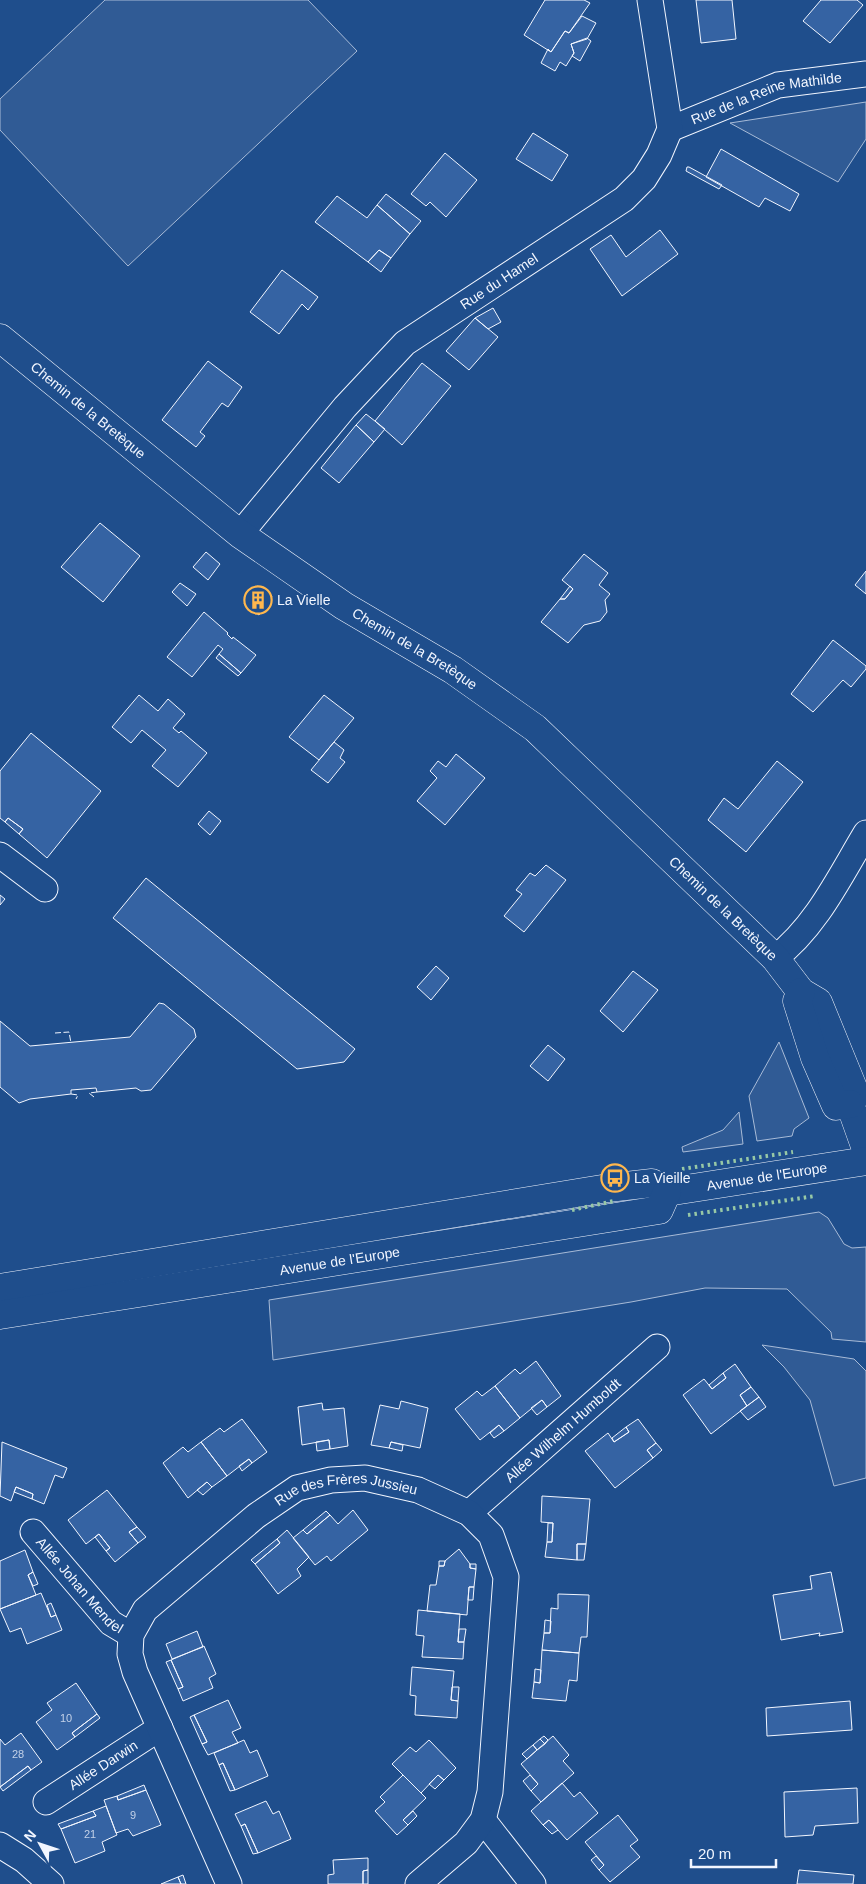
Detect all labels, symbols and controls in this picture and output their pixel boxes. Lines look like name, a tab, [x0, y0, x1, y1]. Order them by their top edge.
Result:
street label: Rue de la Reine Mathilde	[689, 69, 843, 128]
street label: Rue du Hamel	[457, 250, 541, 312]
street label: Chemin de la Bretèque	[28, 359, 149, 462]
building icon: La Vielle	[243, 585, 273, 615]
place label: La Vielle	[277, 592, 331, 608]
street label: Chemin de la Bretèque	[349, 605, 481, 693]
street label: Chemin de la Bretèque	[666, 853, 781, 964]
street label: Avenue de l'Europe	[706, 1159, 828, 1194]
bus stop icon: La Vieille	[600, 1163, 630, 1193]
place label: La Vieille	[634, 1170, 691, 1186]
street label: Avenue de l'Europe	[278, 1243, 401, 1278]
street label: Allée Wilhelm Humboldt	[502, 1375, 624, 1486]
street label: Rue des Frères Jussieu	[272, 1470, 419, 1509]
street label: Allée Johan Mendel	[33, 1534, 126, 1636]
house number: 10	[60, 1712, 72, 1724]
street label: Allée Darwin	[66, 1737, 140, 1793]
house number: 28	[12, 1748, 24, 1760]
house number: 9	[130, 1809, 136, 1821]
north arrow	[15, 1819, 65, 1869]
text: N	[21, 1827, 39, 1845]
house number: 21	[84, 1828, 96, 1840]
scale bar	[691, 1836, 776, 1868]
text: 20 m	[698, 1845, 731, 1862]

